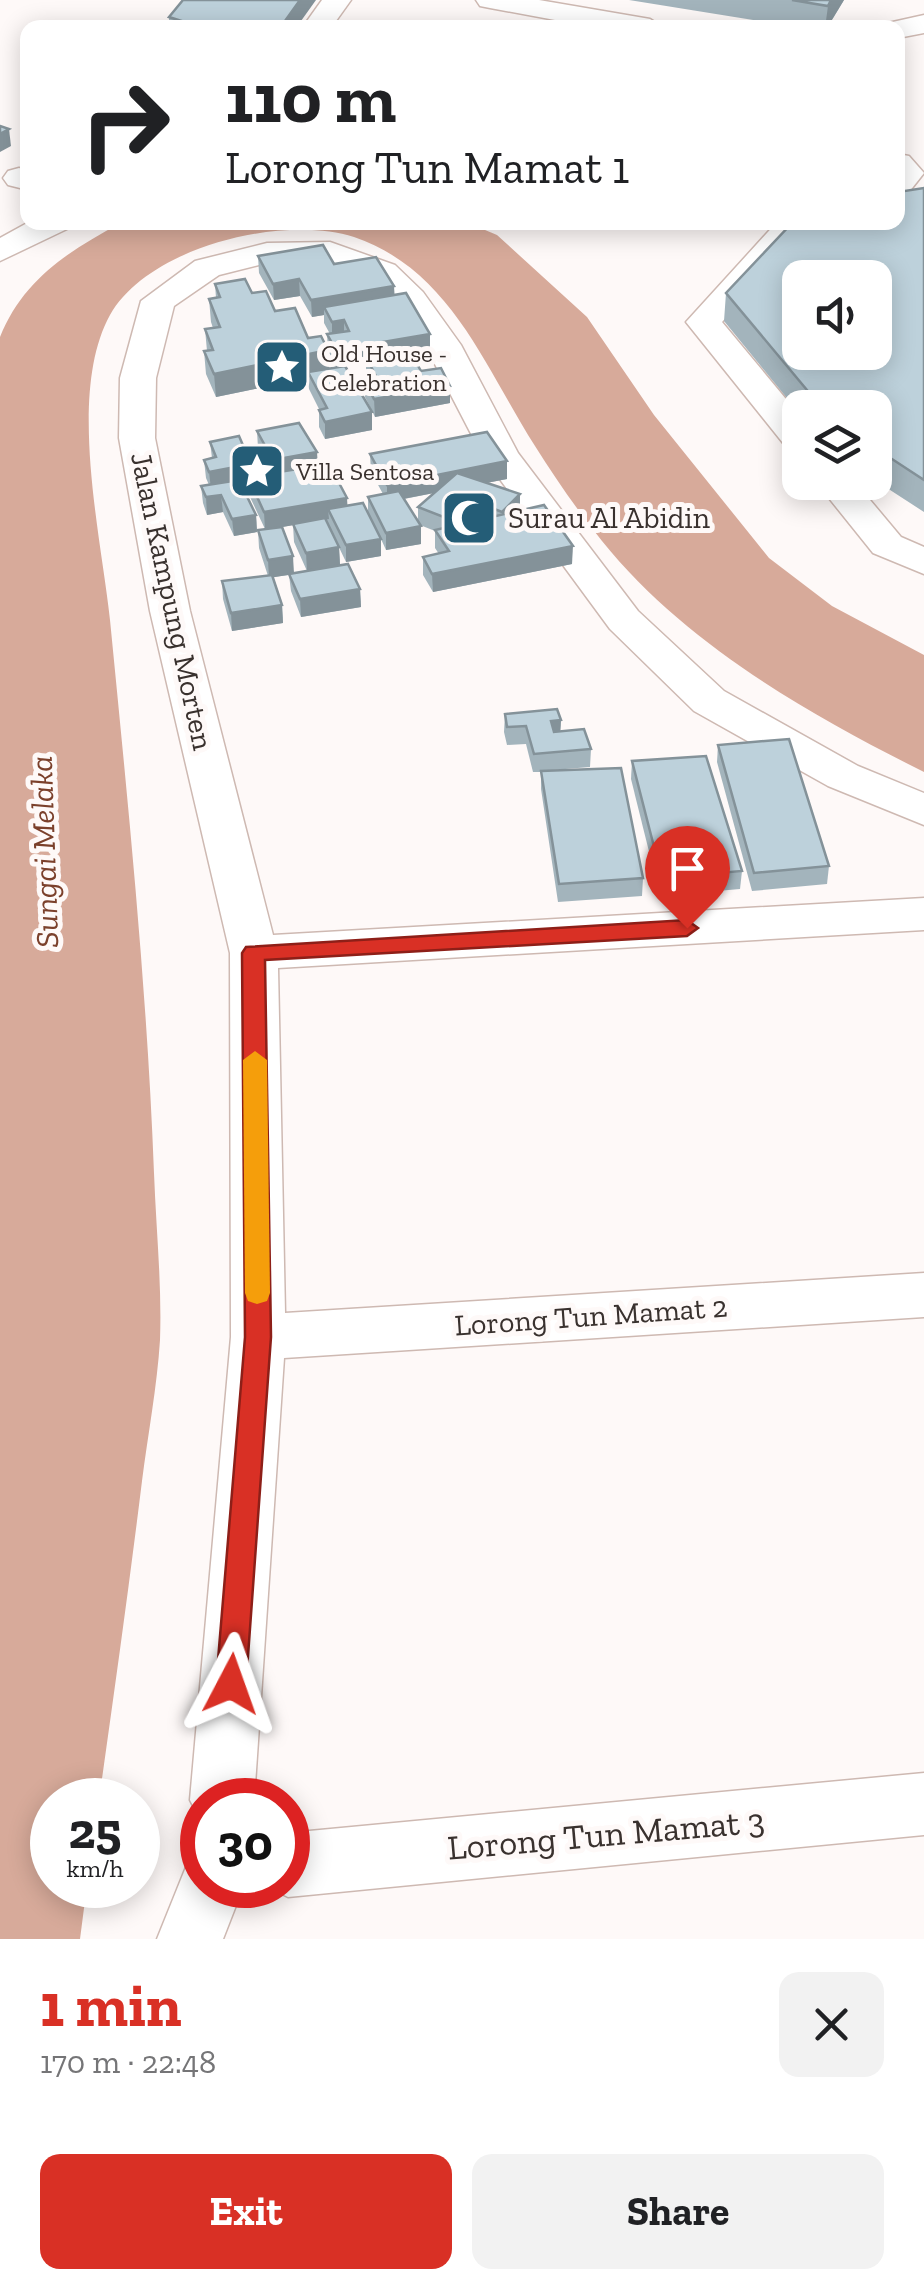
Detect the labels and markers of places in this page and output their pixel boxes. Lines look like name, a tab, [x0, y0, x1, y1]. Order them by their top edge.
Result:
place icon: Old House - Celebration	[252, 337, 312, 397]
place label: Old House - Celebration	[321, 338, 447, 397]
place icon: Villa Sentosa	[227, 441, 287, 501]
place label: Villa Sentosa	[295, 456, 434, 486]
mosque icon: Surau Al Abidin	[439, 488, 499, 548]
place label: Surau Al Abidin	[508, 500, 710, 536]
pin	[645, 826, 730, 929]

